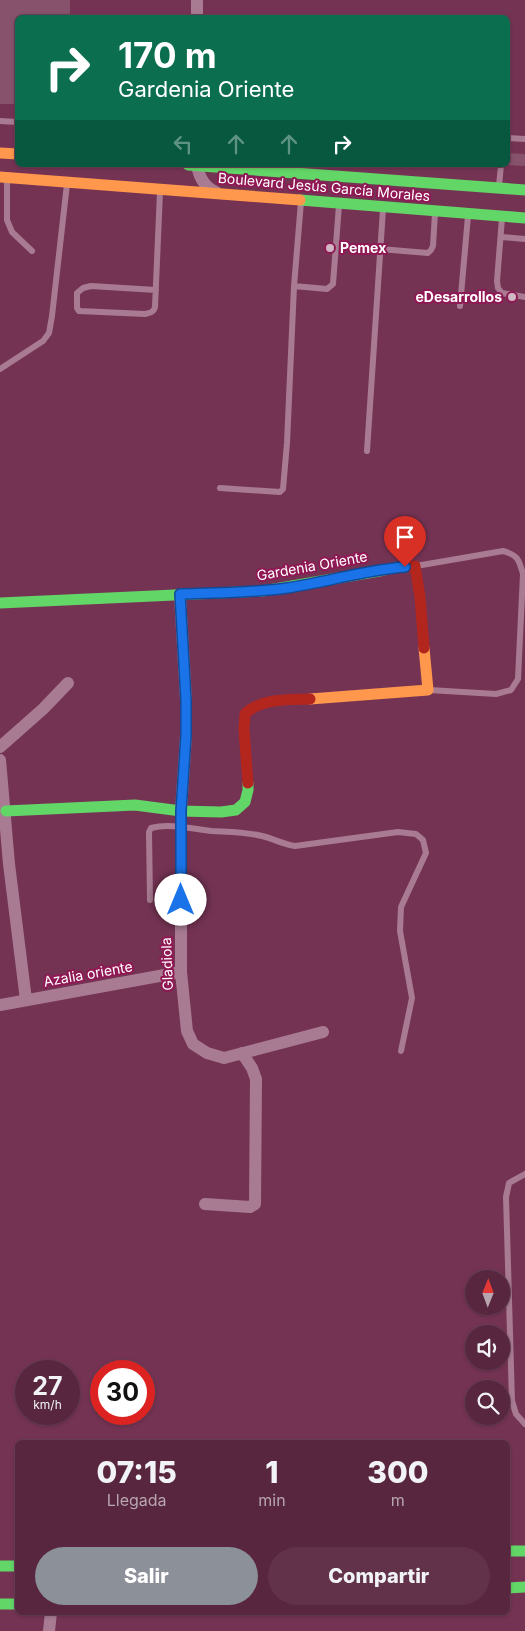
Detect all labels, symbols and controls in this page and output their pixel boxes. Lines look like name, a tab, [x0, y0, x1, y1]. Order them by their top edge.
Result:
text: 170 m	[118, 34, 217, 76]
icon: right	[35, 35, 100, 100]
text: Gardenia Oriente	[118, 76, 294, 102]
icon: left	[169, 130, 197, 158]
icon: ahead	[222, 130, 250, 158]
icon: ahead	[275, 130, 303, 158]
icon: right	[328, 130, 356, 158]
street label: Boulevard Jesús García Morales	[217, 169, 431, 204]
place label: Pemex	[340, 239, 386, 256]
marker: Pemex	[324, 242, 336, 254]
place label: eDesarrollos	[415, 288, 502, 305]
marker: eDesarrollos	[506, 291, 518, 303]
pin	[384, 516, 426, 567]
icon: arrive	[391, 523, 419, 551]
street label: Gardenia Oriente	[255, 547, 369, 584]
position arrow	[154, 873, 206, 925]
street label: Gladiola	[157, 937, 176, 991]
street label: Azalia oriente	[42, 957, 134, 990]
north arrow	[465, 1270, 510, 1315]
map controls	[465, 1270, 510, 1425]
button: sound	[465, 1325, 510, 1370]
speed limit sign: 30	[90, 1360, 155, 1425]
text: 27	[32, 1371, 63, 1401]
button: search	[465, 1380, 510, 1425]
text: km/h	[33, 1397, 62, 1412]
text: 07:15	[97, 1454, 177, 1490]
text: 1	[265, 1454, 279, 1490]
text: 300	[367, 1454, 428, 1490]
text: Llegada	[107, 1490, 167, 1510]
text: min	[258, 1490, 286, 1510]
text: m	[391, 1490, 405, 1510]
button: Salir	[35, 1547, 258, 1605]
button: Compartir	[268, 1547, 490, 1605]

